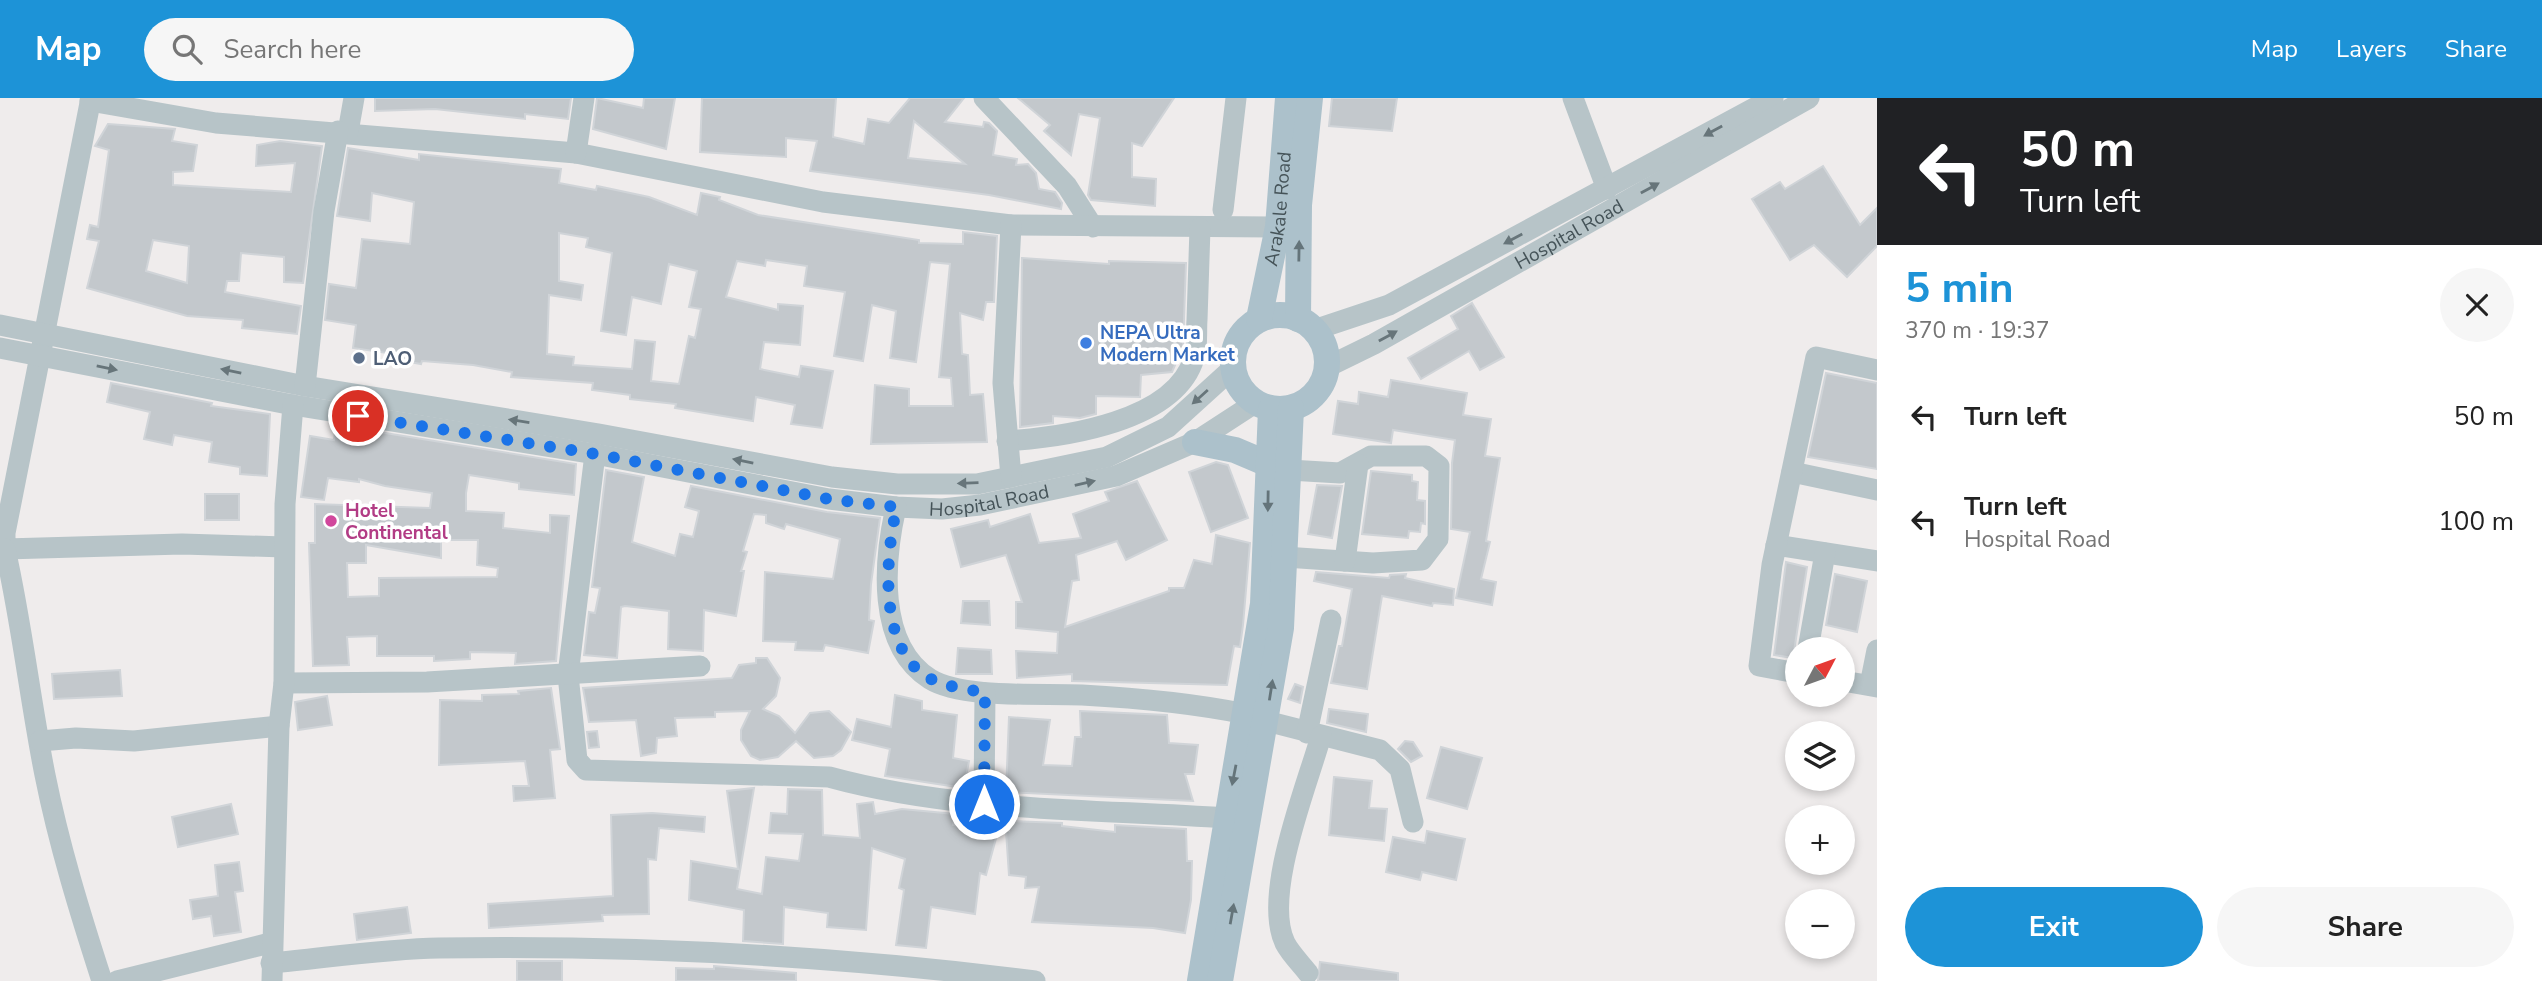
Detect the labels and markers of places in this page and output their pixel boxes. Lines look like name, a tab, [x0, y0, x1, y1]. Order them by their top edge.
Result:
place label: NEPA Ultra Modern Market	[1100, 320, 1235, 368]
marker: NEPA Ultra Modern Market	[1078, 335, 1094, 351]
place label: LAO	[373, 346, 412, 372]
marker: LAO	[351, 350, 367, 366]
pin	[328, 386, 388, 446]
place label: Hotel Continental	[345, 498, 448, 546]
marker: Hotel Continental	[323, 513, 339, 529]

